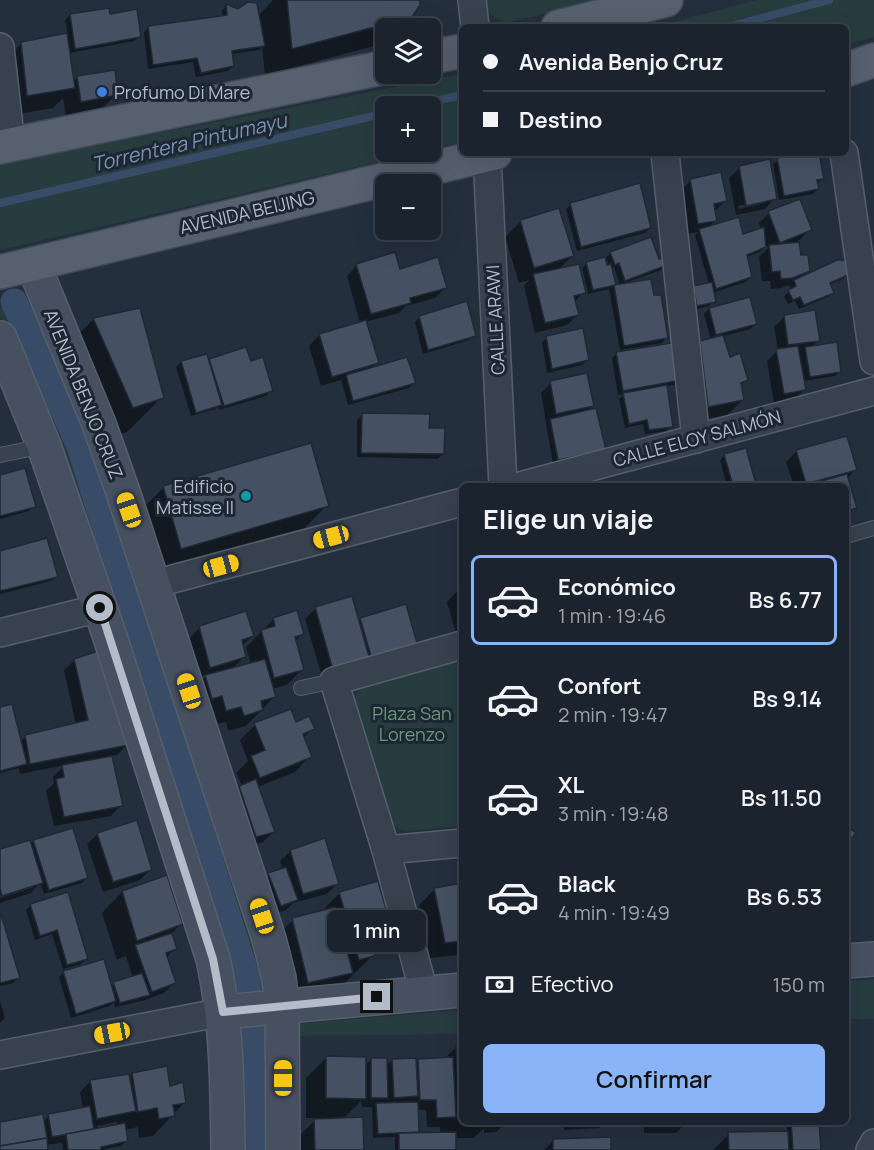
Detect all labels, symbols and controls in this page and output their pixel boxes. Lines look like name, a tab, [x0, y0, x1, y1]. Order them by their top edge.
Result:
map controls	[375, 18, 441, 240]
button: layers	[375, 18, 441, 84]
text: Avenida Benjo Cruz	[519, 47, 724, 77]
place label: Profumo Di Mare	[114, 80, 250, 104]
marker: Profumo Di Mare	[95, 85, 109, 99]
button: +	[375, 96, 441, 162]
text: Destino	[519, 105, 602, 135]
water label: Torrentera Pintumayu	[89, 106, 291, 178]
button: −	[375, 174, 441, 240]
street label: AVENIDA BEIJING	[177, 185, 317, 239]
street label: CALLE ARAWI	[480, 264, 510, 376]
street label: AVENIDA BENJO CRUZ	[39, 306, 129, 482]
street label: CALLE ELOY SALMÓN	[610, 404, 784, 472]
place label: Edificio Matisse II	[156, 474, 234, 519]
marker: Edificio Matisse II	[239, 489, 253, 503]
car	[115, 490, 143, 530]
text: Elige un viaje	[483, 500, 654, 537]
car	[311, 524, 351, 550]
car	[201, 553, 241, 579]
text: Económico	[558, 572, 676, 602]
icon: car	[486, 573, 540, 627]
text: Bs 6.77	[749, 585, 822, 615]
route start	[86, 594, 113, 621]
text: 1 min · 19:46	[558, 602, 666, 629]
car	[175, 671, 203, 711]
text: Confort	[558, 671, 641, 701]
icon: car	[486, 672, 540, 726]
text: Bs 9.14	[752, 684, 822, 714]
park label: Plaza San Lorenzo	[372, 701, 452, 746]
text: 2 min · 19:47	[558, 701, 667, 728]
text: XL	[558, 770, 584, 800]
icon: car	[486, 771, 540, 825]
text: Bs 11.50	[741, 783, 822, 813]
text: 3 min · 19:48	[558, 800, 669, 827]
text: Black	[558, 869, 615, 899]
icon: car	[486, 870, 540, 924]
text: Bs 6.53	[747, 882, 822, 912]
car	[248, 896, 276, 936]
text: 4 min · 19:49	[558, 899, 670, 926]
callout: 1 min	[328, 910, 427, 952]
text: 1 min	[353, 917, 400, 944]
icon: cash	[483, 968, 516, 1001]
text: Efectivo	[531, 969, 614, 999]
text: 150 m	[772, 971, 825, 998]
route end	[363, 983, 390, 1010]
car	[93, 1021, 131, 1045]
button: Confirmar	[483, 1044, 825, 1113]
car	[274, 1060, 292, 1096]

